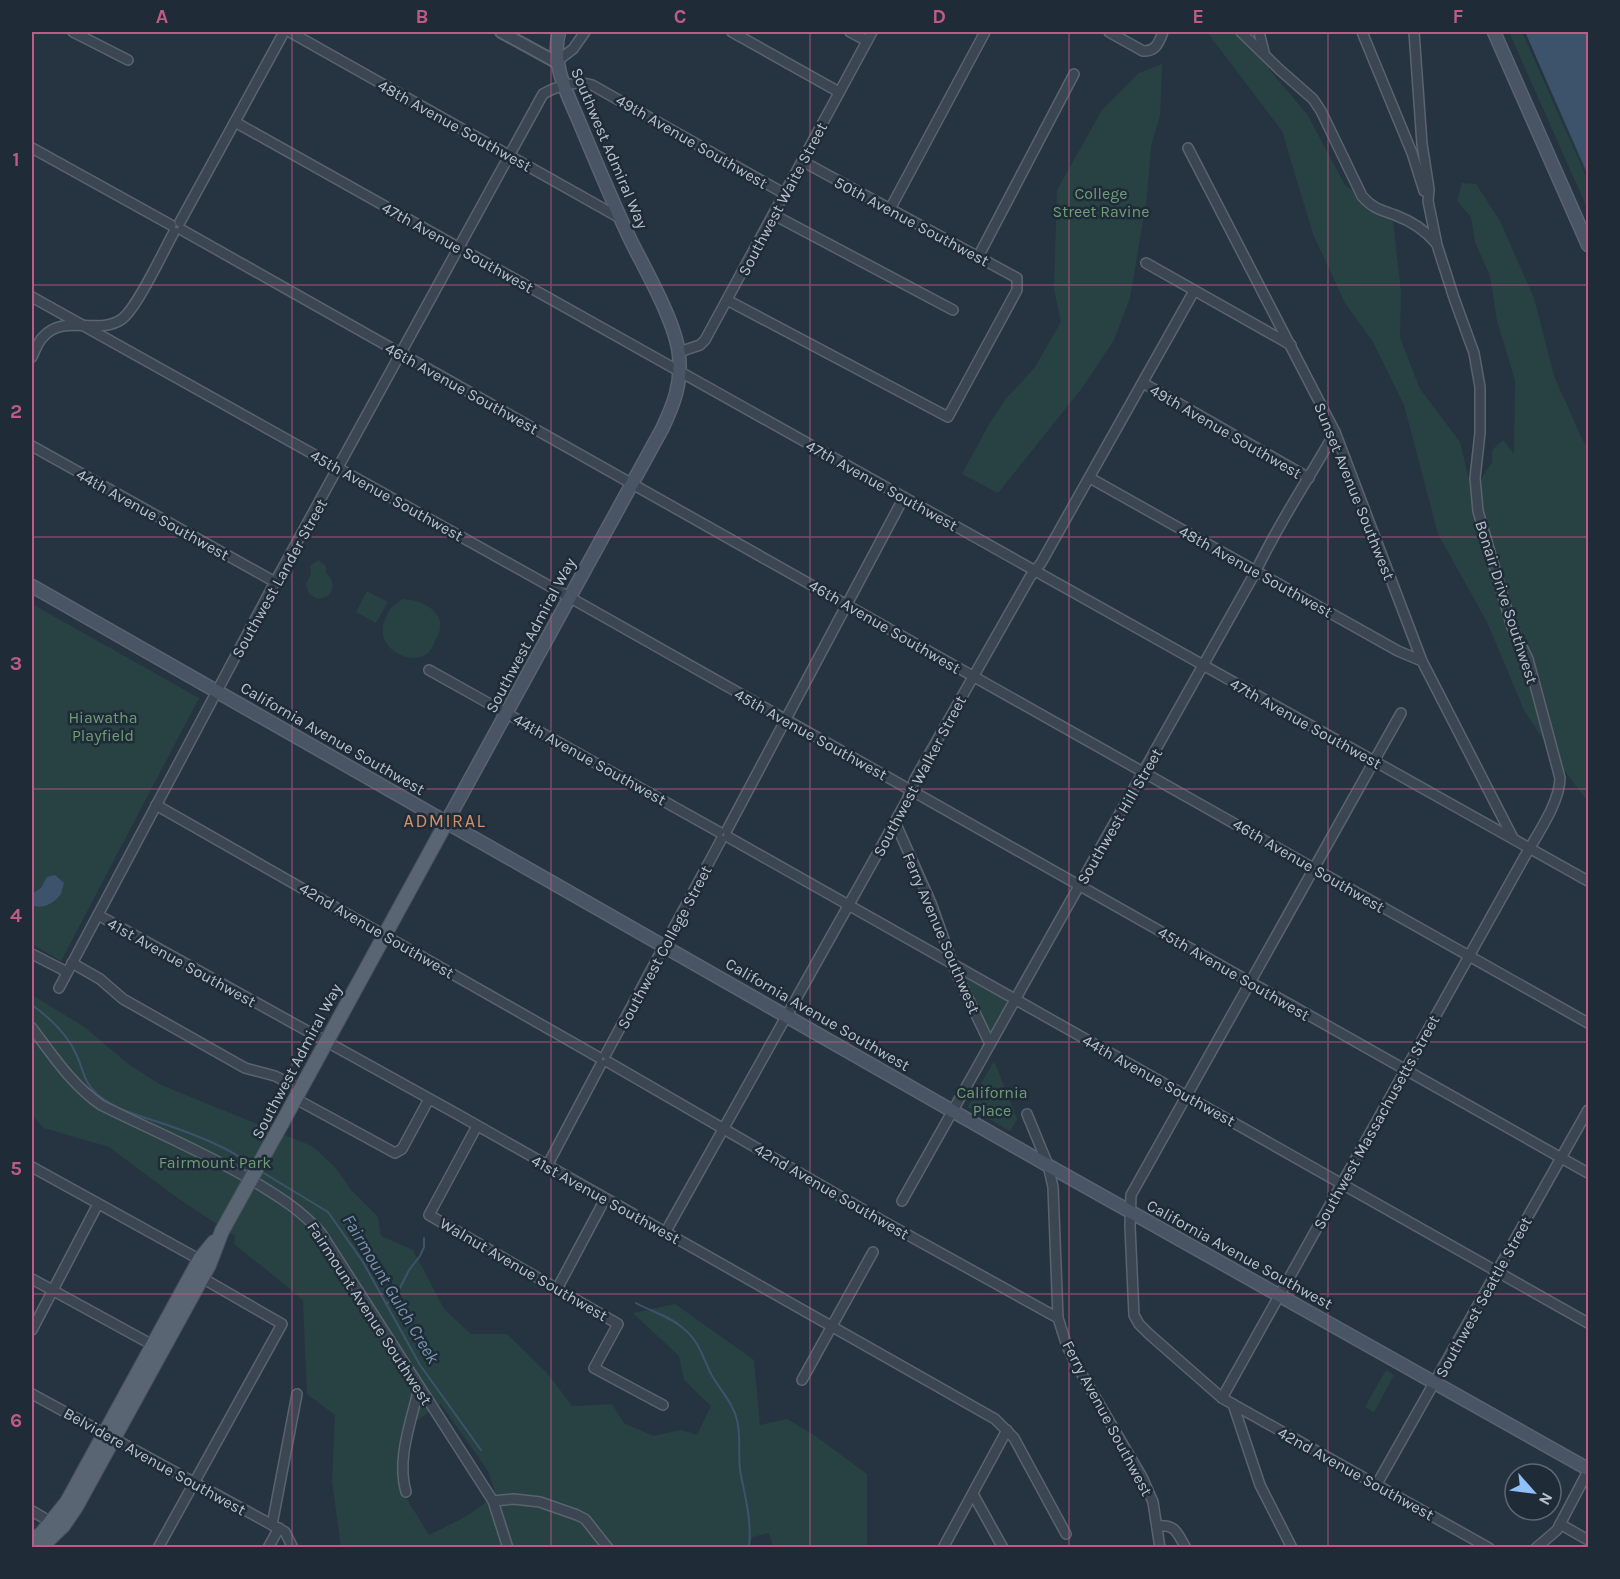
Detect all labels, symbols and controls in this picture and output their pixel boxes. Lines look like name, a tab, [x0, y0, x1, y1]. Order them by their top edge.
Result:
text: A	[156, 5, 169, 28]
text: B	[416, 5, 428, 28]
text: C	[674, 5, 686, 28]
text: D	[932, 5, 946, 28]
text: E	[1192, 5, 1204, 28]
text: F	[1453, 5, 1464, 28]
street label: Southwest Admiral Way	[567, 65, 652, 232]
street label: 48th Avenue Southwest	[375, 75, 535, 176]
street label: 49th Avenue Southwest	[612, 90, 771, 193]
street label: Southwest Waite Street	[734, 119, 831, 279]
text: 1	[12, 148, 20, 171]
street label: 50th Avenue Southwest	[831, 173, 992, 270]
park label: College Street Ravine	[1052, 184, 1150, 221]
street label: 47th Avenue Southwest	[379, 198, 537, 297]
street label: 46th Avenue Southwest	[382, 338, 542, 438]
street label: 49th Avenue Southwest	[1146, 380, 1305, 483]
text: 2	[10, 400, 22, 423]
street label: Sunset Avenue Southwest	[1310, 400, 1399, 583]
street label: 47th Avenue Southwest	[803, 436, 961, 535]
street label: 45th Avenue Southwest	[307, 445, 467, 545]
street label: 44th Avenue Southwest	[73, 464, 232, 564]
street label: Southwest Lander Street	[228, 495, 331, 661]
street label: Bonair Drive Southwest	[1471, 518, 1542, 686]
street label: 48th Avenue Southwest	[1176, 521, 1336, 622]
street label: Southwest Admiral Way	[481, 554, 580, 716]
street label: 46th Avenue Southwest	[806, 575, 964, 678]
text: 3	[10, 652, 22, 675]
street label: 47th Avenue Southwest	[1227, 674, 1385, 773]
street label: California Avenue Southwest	[237, 678, 428, 799]
street label: 45th Avenue Southwest	[731, 684, 891, 784]
street label: Southwest Walker Street	[869, 692, 970, 860]
park label: Hiawatha Playfield	[68, 708, 138, 745]
street label: 44th Avenue Southwest	[510, 709, 669, 809]
street label: Southwest Hill Street	[1073, 745, 1166, 888]
district label: ADMIRAL	[404, 810, 486, 832]
street label: 46th Avenue Southwest	[1230, 814, 1388, 917]
street label: Ferry Avenue Southwest	[899, 850, 984, 1017]
street label: Southwest College Street	[613, 862, 716, 1032]
street label: 42nd Avenue Southwest	[296, 878, 458, 983]
text: 4	[10, 904, 22, 927]
street label: 41st Avenue Southwest	[104, 914, 259, 1011]
street label: 45th Avenue Southwest	[1155, 922, 1313, 1025]
street label: California Avenue Southwest	[722, 954, 913, 1075]
street label: Southwest Admiral Way	[247, 980, 346, 1142]
street label: Southwest Massachusetts Street	[1309, 1012, 1443, 1233]
street label: 44th Avenue Southwest	[1079, 1030, 1238, 1130]
park label: California Place	[956, 1083, 1028, 1120]
street label: 42nd Avenue Southwest	[751, 1139, 913, 1244]
street label: 41st Avenue Southwest	[528, 1151, 683, 1248]
park label: Fairmount Park	[159, 1153, 271, 1172]
text: 5	[10, 1157, 22, 1180]
street label: California Avenue Southwest	[1144, 1195, 1336, 1313]
water label: Fairmount Gulch Creek	[338, 1210, 445, 1368]
street label: Walnut Avenue Southwest	[436, 1214, 611, 1325]
street label: Southwest Seattle Street	[1431, 1214, 1536, 1381]
street label: Fairmount Avenue Southwest	[303, 1218, 436, 1408]
street label: Ferry Avenue Southwest	[1058, 1337, 1157, 1499]
street label: Belvidere Avenue Southwest	[60, 1403, 249, 1520]
text: 6	[10, 1409, 22, 1432]
street label: 42nd Avenue Southwest	[1274, 1423, 1437, 1524]
north arrow	[1503, 1462, 1563, 1522]
text: N	[1535, 1489, 1557, 1508]

